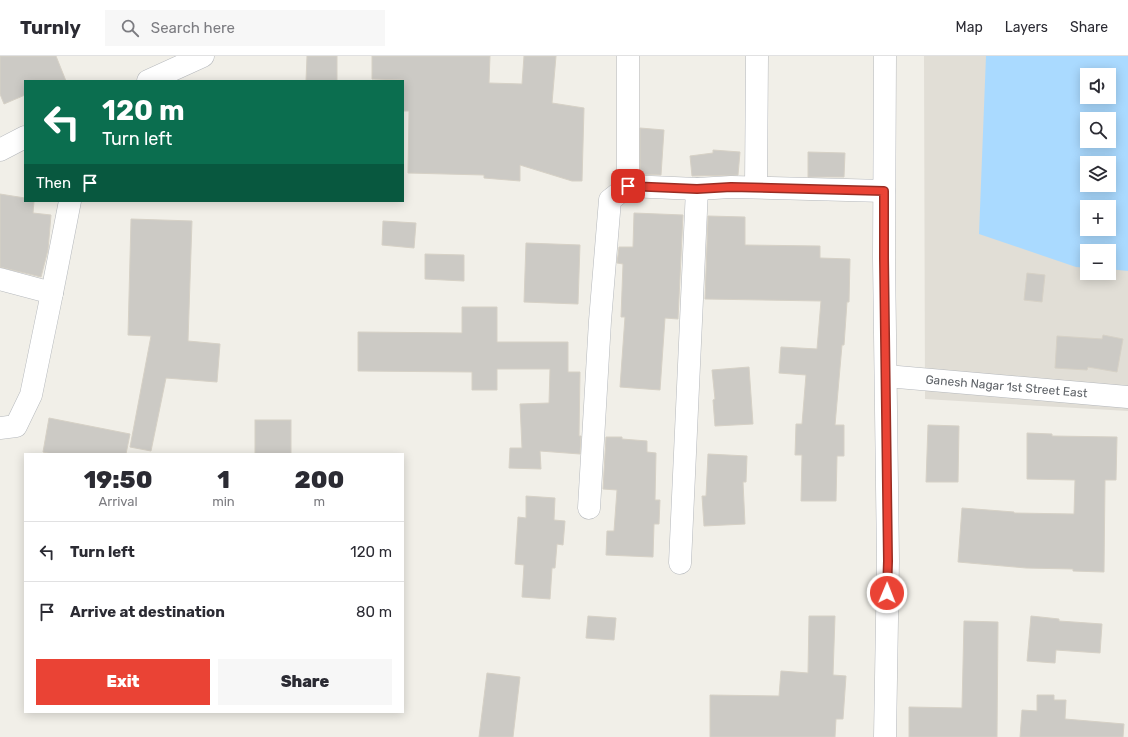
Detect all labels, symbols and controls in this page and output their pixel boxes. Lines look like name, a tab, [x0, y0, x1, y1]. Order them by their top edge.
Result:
search box	[105, 10, 385, 46]
text: Turnly	[20, 16, 81, 39]
icon: search	[119, 17, 141, 39]
text: Search here	[151, 19, 235, 37]
text: Map	[956, 19, 983, 36]
text: Layers	[1005, 19, 1048, 36]
text: Share	[1070, 19, 1108, 36]
map controls	[1080, 68, 1116, 280]
button: sound	[1080, 68, 1116, 104]
text: 120 m	[102, 94, 185, 127]
icon: left	[36, 96, 88, 148]
button: search	[1080, 112, 1116, 148]
text: Turn left	[102, 128, 172, 150]
button: layers	[1080, 156, 1116, 192]
pin	[611, 169, 645, 203]
icon: arrive	[79, 172, 101, 194]
text: Then	[36, 174, 71, 192]
icon: arrive	[617, 175, 639, 197]
button: +	[1080, 200, 1116, 236]
button: −	[1080, 244, 1116, 280]
street label: Ganesh Nagar 1st Street East	[925, 372, 1088, 400]
text: 19:50	[84, 466, 152, 494]
text: 1	[217, 466, 230, 494]
text: 200	[294, 466, 344, 494]
text: Arrival	[99, 494, 138, 509]
text: min	[212, 494, 235, 509]
text: m	[314, 494, 325, 509]
icon: left	[36, 541, 58, 563]
text: Turn left	[70, 543, 135, 561]
text: 120 m	[350, 543, 392, 561]
position arrow	[866, 572, 908, 614]
icon: arrive	[36, 601, 58, 623]
text: Arrive at destination	[70, 603, 225, 621]
text: 80 m	[356, 603, 392, 621]
button: Exit	[36, 659, 210, 705]
button: Share	[218, 659, 392, 705]

